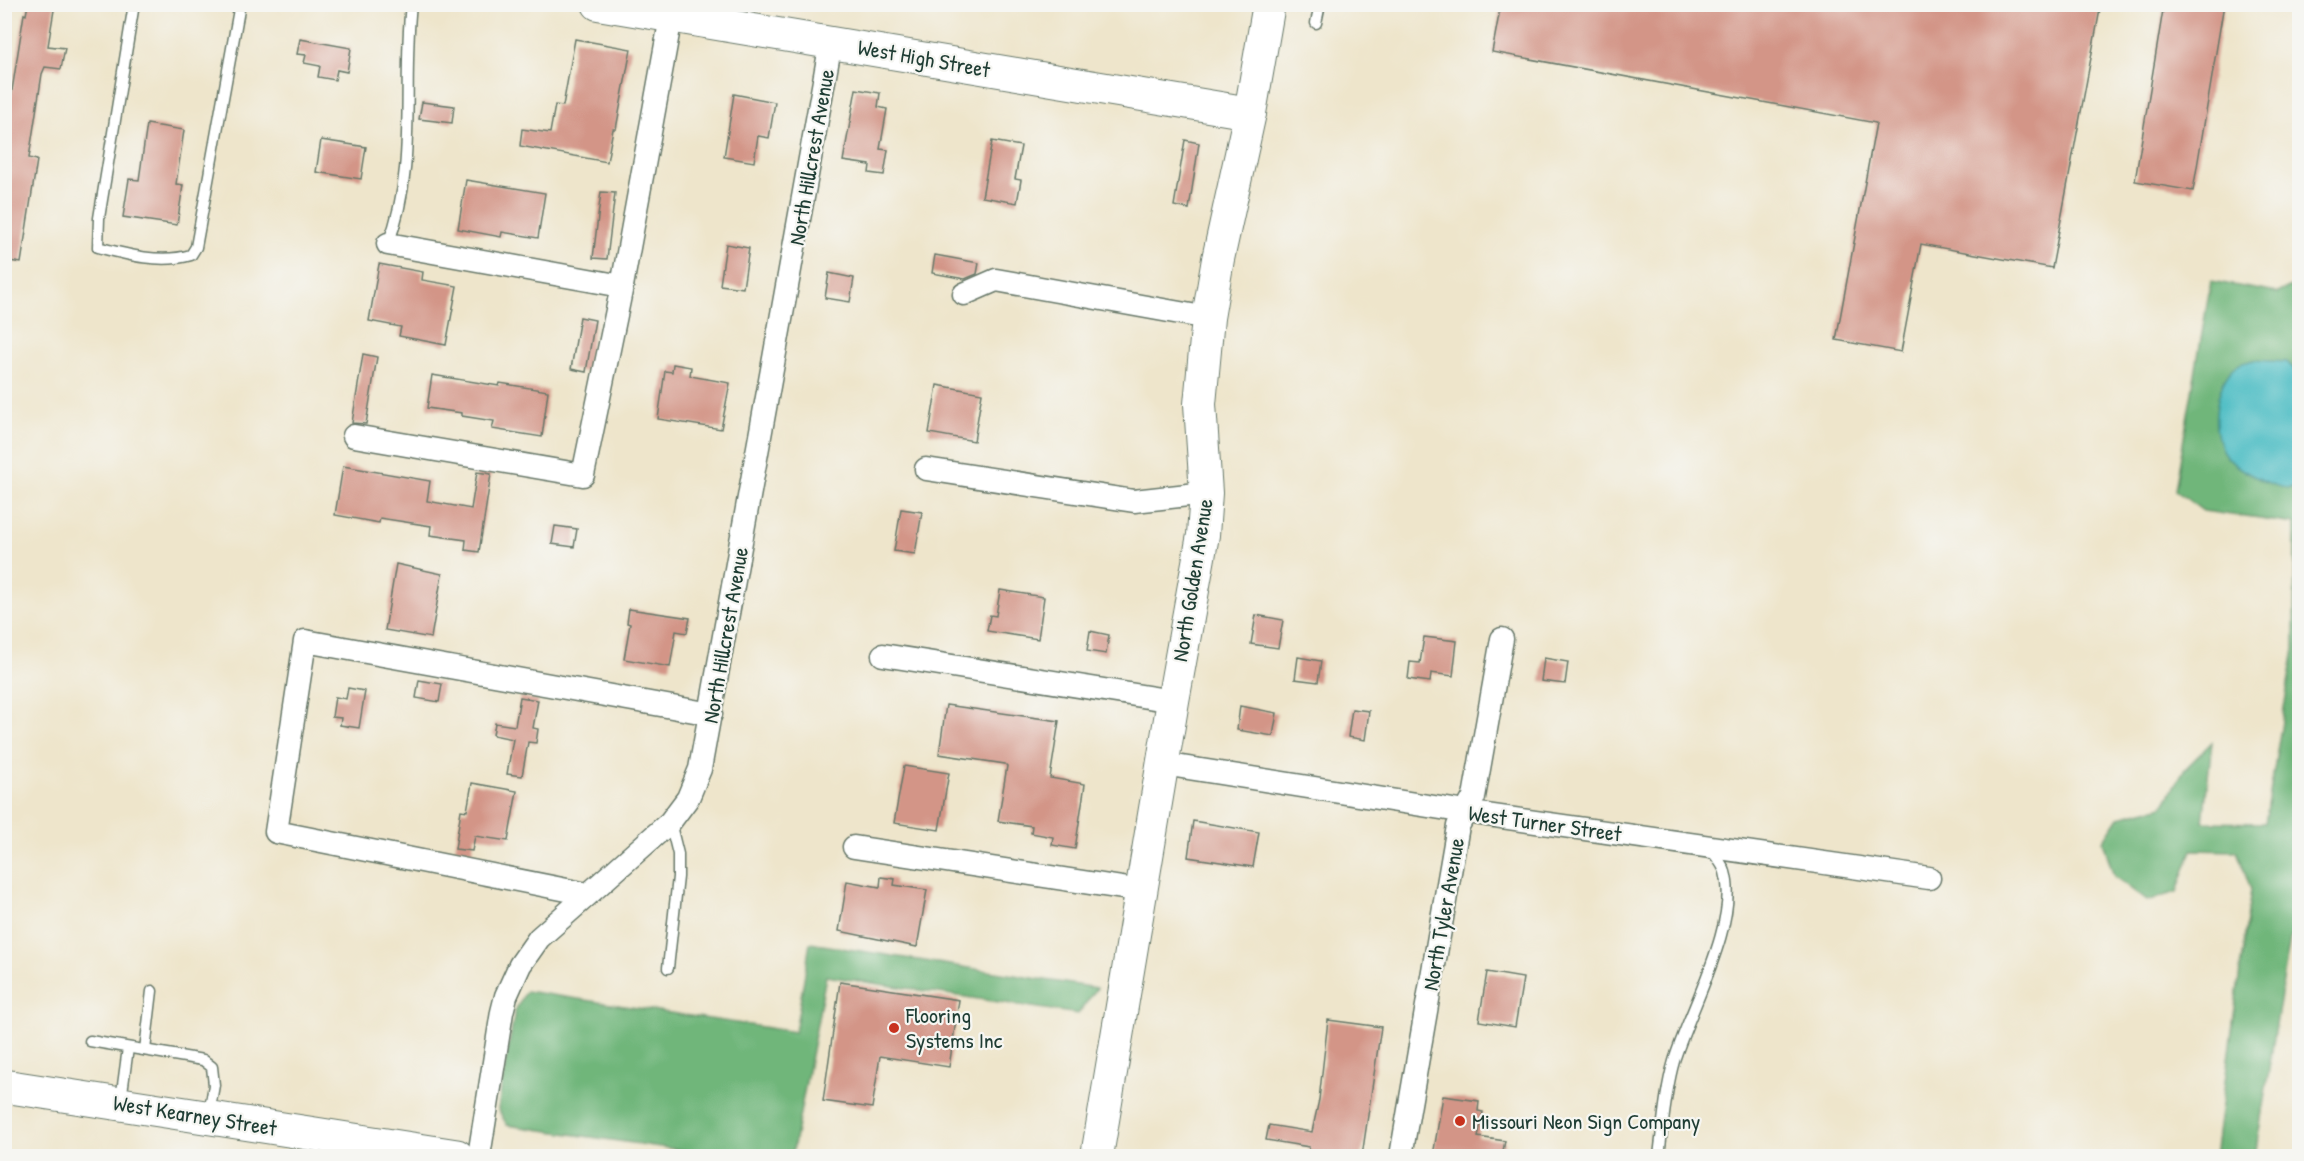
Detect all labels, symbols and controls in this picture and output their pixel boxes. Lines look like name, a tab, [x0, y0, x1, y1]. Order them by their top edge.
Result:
street label: West High Street	[855, 32, 993, 84]
street label: North Hillcrest Avenue	[781, 66, 841, 247]
street label: North Golden Avenue	[1164, 496, 1220, 663]
street label: North Hillcrest Avenue	[695, 544, 755, 725]
street label: West Turner Street	[1466, 797, 1624, 849]
street label: North Tyler Avenue	[1415, 835, 1471, 993]
place label: Flooring Systems Inc	[905, 1000, 1003, 1055]
marker: Flooring Systems Inc	[887, 1021, 901, 1035]
street label: West Kearney Street	[111, 1087, 279, 1143]
place label: Missouri Neon Sign Company	[1472, 1106, 1700, 1136]
marker: Missouri Neon Sign Company	[1453, 1114, 1467, 1128]

